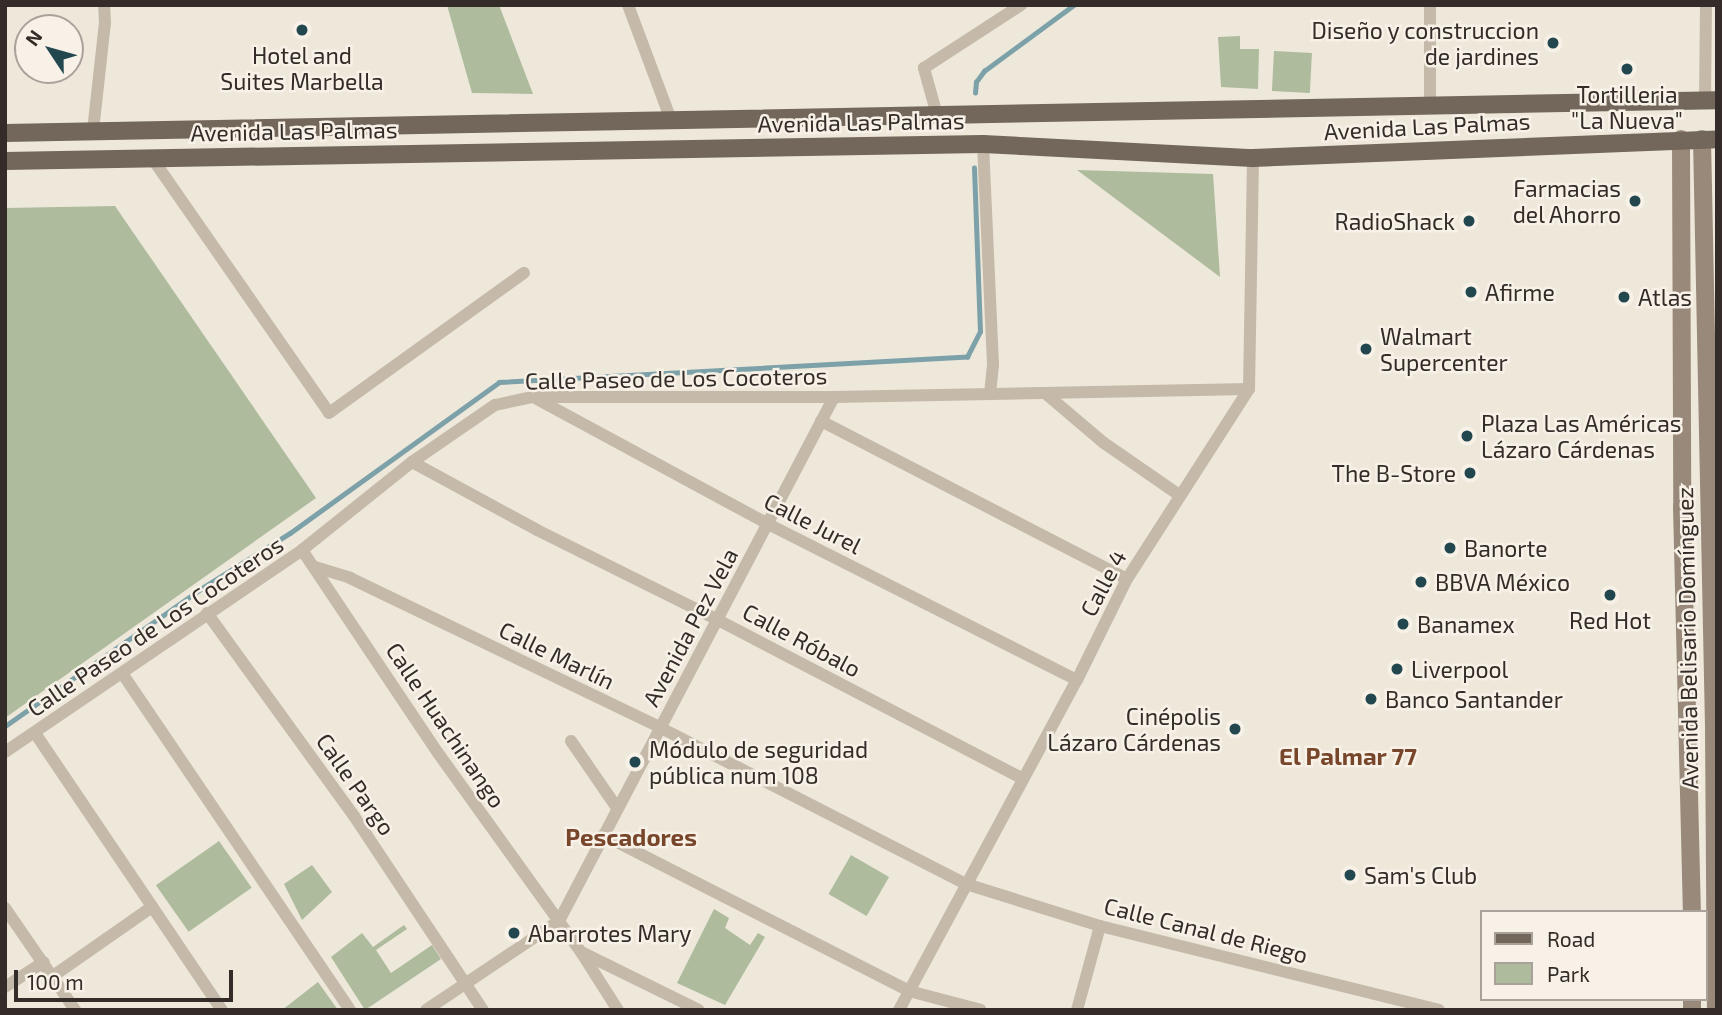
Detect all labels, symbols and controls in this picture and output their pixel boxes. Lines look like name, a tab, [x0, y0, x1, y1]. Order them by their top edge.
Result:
north arrow	[14, 14, 84, 84]
place label: Diseño y construccion de jardines	[1310, 16, 1539, 70]
marker: Hotel and Suites Marbella	[294, 22, 310, 38]
text: N	[20, 25, 47, 50]
marker: Diseño y construccion de jardines	[1545, 35, 1561, 51]
place label: Hotel and Suites Marbella	[220, 41, 384, 95]
marker: Tortilleria "La Nueva"	[1619, 61, 1635, 77]
place label: Tortilleria "La Nueva"	[1571, 80, 1683, 134]
street label: Avenida Las Palmas	[757, 106, 965, 138]
street label: Avenida Las Palmas	[1323, 107, 1531, 145]
street label: Avenida Las Palmas	[190, 115, 398, 147]
place label: Farmacias del Ahorro	[1512, 174, 1621, 228]
marker: Farmacias del Ahorro	[1627, 193, 1643, 209]
place label: RadioShack	[1335, 207, 1455, 235]
marker: RadioShack	[1461, 213, 1477, 229]
place label: Afirme	[1485, 278, 1555, 306]
place label: Atlas	[1638, 283, 1692, 311]
marker: Afirme	[1463, 284, 1479, 300]
marker: Atlas	[1616, 289, 1632, 305]
place label: Walmart Supercenter	[1380, 322, 1508, 376]
marker: Walmart Supercenter	[1358, 341, 1374, 357]
street label: Calle Paseo de Los Cocoteros	[524, 362, 828, 394]
place label: Plaza Las Américas Lázaro Cárdenas	[1481, 409, 1682, 463]
marker: Plaza Las Américas Lázaro Cárdenas	[1459, 428, 1475, 444]
place label: The B-Store	[1332, 459, 1456, 487]
marker: The B-Store	[1462, 465, 1478, 481]
street label: Calle Jurel	[760, 487, 866, 559]
street label: Avenida Belisario Domínguez	[1671, 487, 1703, 789]
street label: Calle Paseo de Los Cocoteros	[22, 530, 288, 722]
place label: Banorte	[1464, 534, 1548, 562]
marker: Banorte	[1442, 540, 1458, 556]
street label: Avenida Pez Vela	[637, 543, 743, 711]
street label: Calle 4	[1074, 545, 1132, 621]
place label: BBVA México	[1435, 568, 1571, 596]
marker: BBVA México	[1413, 574, 1429, 590]
marker: Red Hot	[1602, 587, 1618, 603]
street label: Calle Róbalo	[738, 597, 866, 683]
place label: Red Hot	[1569, 606, 1651, 634]
place label: Banamex	[1417, 610, 1515, 638]
street label: Calle Marlín	[495, 615, 619, 695]
marker: Banamex	[1395, 616, 1411, 632]
street label: Calle Huachinango	[380, 637, 512, 813]
place label: Liverpool	[1411, 655, 1508, 683]
marker: Liverpool	[1389, 661, 1405, 677]
place label: Banco Santander	[1385, 685, 1563, 713]
marker: Banco Santander	[1363, 691, 1379, 707]
place label: Cinépolis Lázaro Cárdenas	[1047, 702, 1221, 756]
marker: Cinépolis Lázaro Cárdenas	[1227, 721, 1243, 737]
street label: Calle Pargo	[311, 728, 401, 840]
place label: Módulo de seguridad pública num 108	[649, 735, 868, 789]
district label: El Palmar 77	[1279, 742, 1417, 770]
marker: Módulo de seguridad pública num 108	[627, 754, 643, 770]
district label: Pescadores	[565, 823, 697, 851]
place label: Sam's Club	[1364, 861, 1477, 889]
marker: Sam's Club	[1342, 867, 1358, 883]
street label: Calle Canal de Riego	[1101, 891, 1311, 969]
legend	[1480, 910, 1708, 1001]
place label: Abarrotes Mary	[528, 919, 691, 947]
marker: Abarrotes Mary	[506, 925, 522, 941]
text: Road	[1547, 926, 1595, 951]
scale bar	[18, 956, 236, 1000]
text: Park	[1547, 961, 1590, 986]
text: 100 m	[27, 969, 84, 994]

